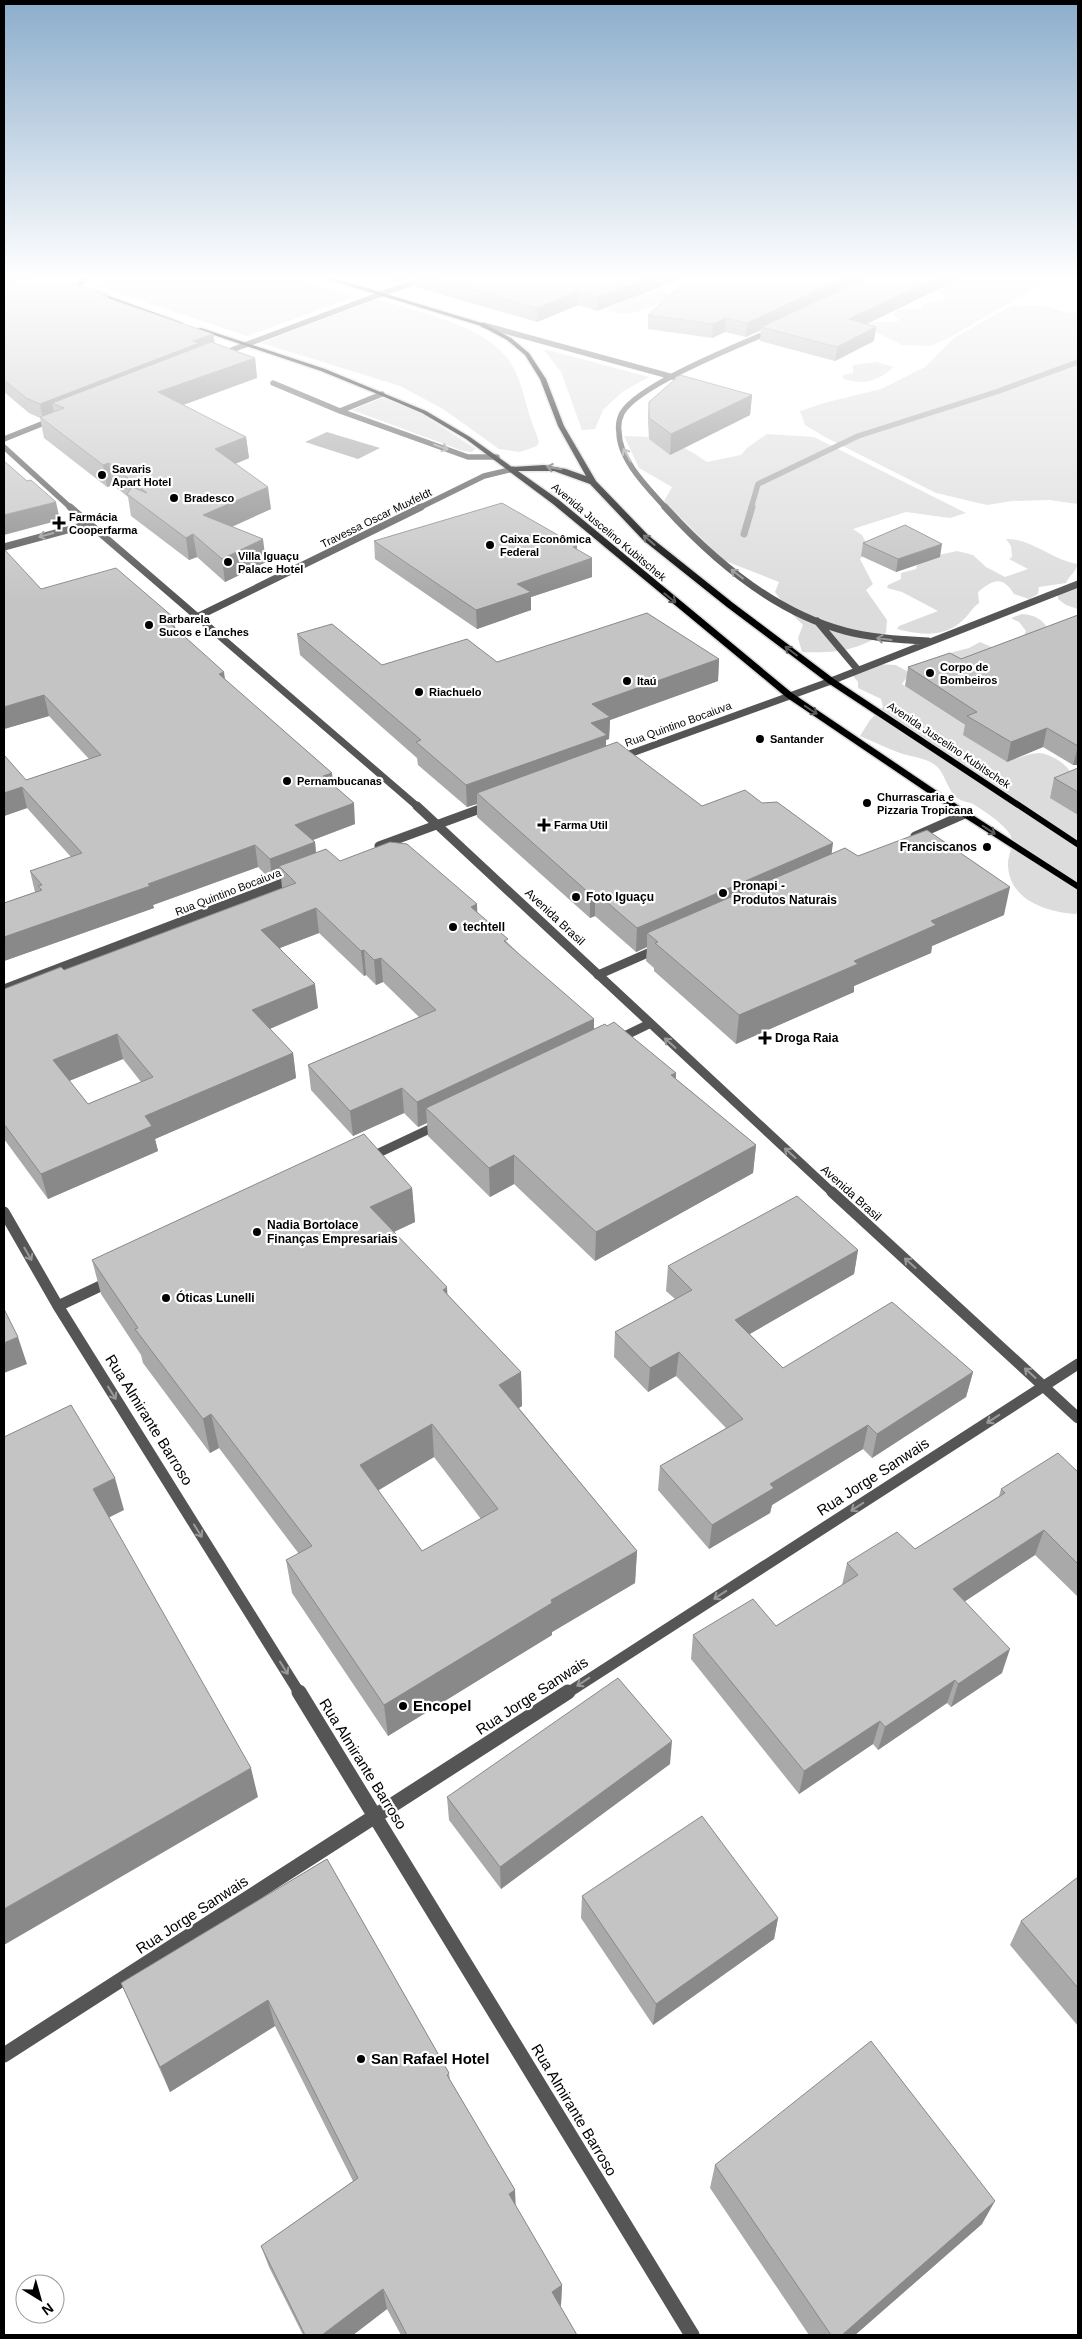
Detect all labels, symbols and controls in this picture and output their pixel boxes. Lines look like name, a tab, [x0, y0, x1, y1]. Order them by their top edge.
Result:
one-way arrow	[433, 443, 449, 452]
one-way arrow	[622, 449, 632, 463]
one-way arrow	[546, 462, 562, 472]
place label: Savaris Apart Hotel	[112, 463, 171, 488]
marker: Savaris Apart Hotel	[96, 469, 108, 481]
street label: Avenida Juscelino Kubitschek	[549, 481, 669, 584]
street label: Travessa Oscar Muxfeldt	[319, 486, 433, 550]
marker: Bradesco	[168, 492, 180, 504]
place label: Bradesco	[184, 492, 234, 504]
place label: Farmácia Cooperfarma	[69, 511, 138, 536]
marker: Farmácia Cooperfarma	[53, 517, 65, 529]
one-way arrow	[39, 531, 55, 541]
place label: Caixa Econômica Federal	[500, 533, 592, 558]
one-way arrow	[643, 535, 656, 546]
marker: Caixa Econômica Federal	[484, 539, 496, 551]
place label: Villa Iguaçu Palace Hotel	[238, 550, 303, 575]
marker: Villa Iguaçu Palace Hotel	[222, 556, 234, 568]
one-way arrow	[730, 569, 744, 579]
one-way arrow	[663, 592, 676, 603]
place label: Barbarela Sucos e Lanches	[159, 613, 249, 638]
marker: Barbarela Sucos e Lanches	[143, 619, 155, 631]
one-way arrow	[876, 633, 892, 643]
one-way arrow	[784, 646, 798, 656]
place label: Corpo de Bombeiros	[940, 661, 997, 686]
marker: Corpo de Bombeiros	[924, 667, 936, 679]
marker: Itaú	[621, 675, 633, 687]
place label: Itaú	[637, 675, 657, 687]
marker: Riachuelo	[413, 686, 425, 698]
place label: Riachuelo	[429, 686, 482, 698]
street label: Rua Quintino Bocaiuva	[623, 699, 734, 749]
street label: Avenida Juscelino Kubitschek	[885, 699, 1013, 791]
one-way arrow	[803, 705, 817, 715]
marker: Santander	[754, 733, 766, 745]
place label: Santander	[770, 733, 825, 745]
marker: Pernambucanas	[281, 775, 293, 787]
place label: Pernambucanas	[297, 775, 382, 787]
place label: Churrascaria e Pizzaria Tropicana	[877, 791, 974, 816]
marker: Churrascaria e Pizzaria Tropicana	[861, 797, 873, 809]
marker: Farma Util	[538, 819, 550, 831]
place label: Farma Util	[554, 819, 608, 831]
one-way arrow	[982, 825, 996, 835]
place label: Franciscanos	[900, 840, 977, 854]
marker: Franciscanos	[981, 841, 993, 853]
street label: Rua Quintino Bocaiuva	[173, 866, 283, 918]
place label: Pronapi - Produtos Naturais	[733, 879, 837, 907]
street label: Avenida Brasil	[522, 886, 588, 948]
marker: Pronapi - Produtos Naturais	[717, 887, 729, 899]
place label: Foto Iguaçu	[586, 890, 654, 904]
marker: Foto Iguaçu	[570, 891, 582, 903]
place label: techtell	[463, 920, 505, 934]
marker: techtell	[447, 921, 459, 933]
place label: Droga Raia	[775, 1031, 839, 1045]
marker: Droga Raia	[759, 1032, 771, 1044]
one-way arrow	[664, 1038, 677, 1049]
one-way arrow	[783, 1147, 796, 1159]
street label: Avenida Brasil	[818, 1162, 884, 1224]
place label: Nadia Bortolace Finanças Empresariais	[267, 1218, 398, 1246]
marker: Nadia Bortolace Finanças Empresariais	[251, 1226, 263, 1238]
one-way arrow	[23, 1246, 33, 1261]
one-way arrow	[903, 1257, 916, 1269]
place label: Óticas Lunelli	[176, 1290, 255, 1305]
marker: Óticas Lunelli	[160, 1292, 172, 1304]
street label: Rua Almirante Barroso	[102, 1351, 197, 1488]
one-way arrow	[1023, 1367, 1036, 1379]
one-way arrow	[108, 1385, 118, 1399]
one-way arrow	[987, 1414, 1001, 1424]
street label: Rua Jorge Sanwais	[814, 1434, 932, 1519]
one-way arrow	[850, 1502, 864, 1512]
one-way arrow	[194, 1523, 204, 1537]
one-way arrow	[713, 1589, 727, 1600]
street label: Rua Jorge Sanwais	[473, 1653, 591, 1738]
one-way arrow	[280, 1661, 290, 1675]
one-way arrow	[576, 1677, 590, 1688]
street label: Rua Almirante Barroso	[316, 1695, 411, 1832]
place label: Encopel	[413, 1697, 471, 1714]
marker: Encopel	[397, 1700, 409, 1712]
street label: Rua Jorge Sanwais	[133, 1872, 251, 1957]
street label: Rua Almirante Barroso	[528, 2041, 621, 2179]
place label: San Rafael Hotel	[371, 2050, 489, 2067]
marker: San Rafael Hotel	[355, 2053, 367, 2065]
north arrow	[15, 2274, 65, 2324]
text: N	[39, 2300, 57, 2319]

